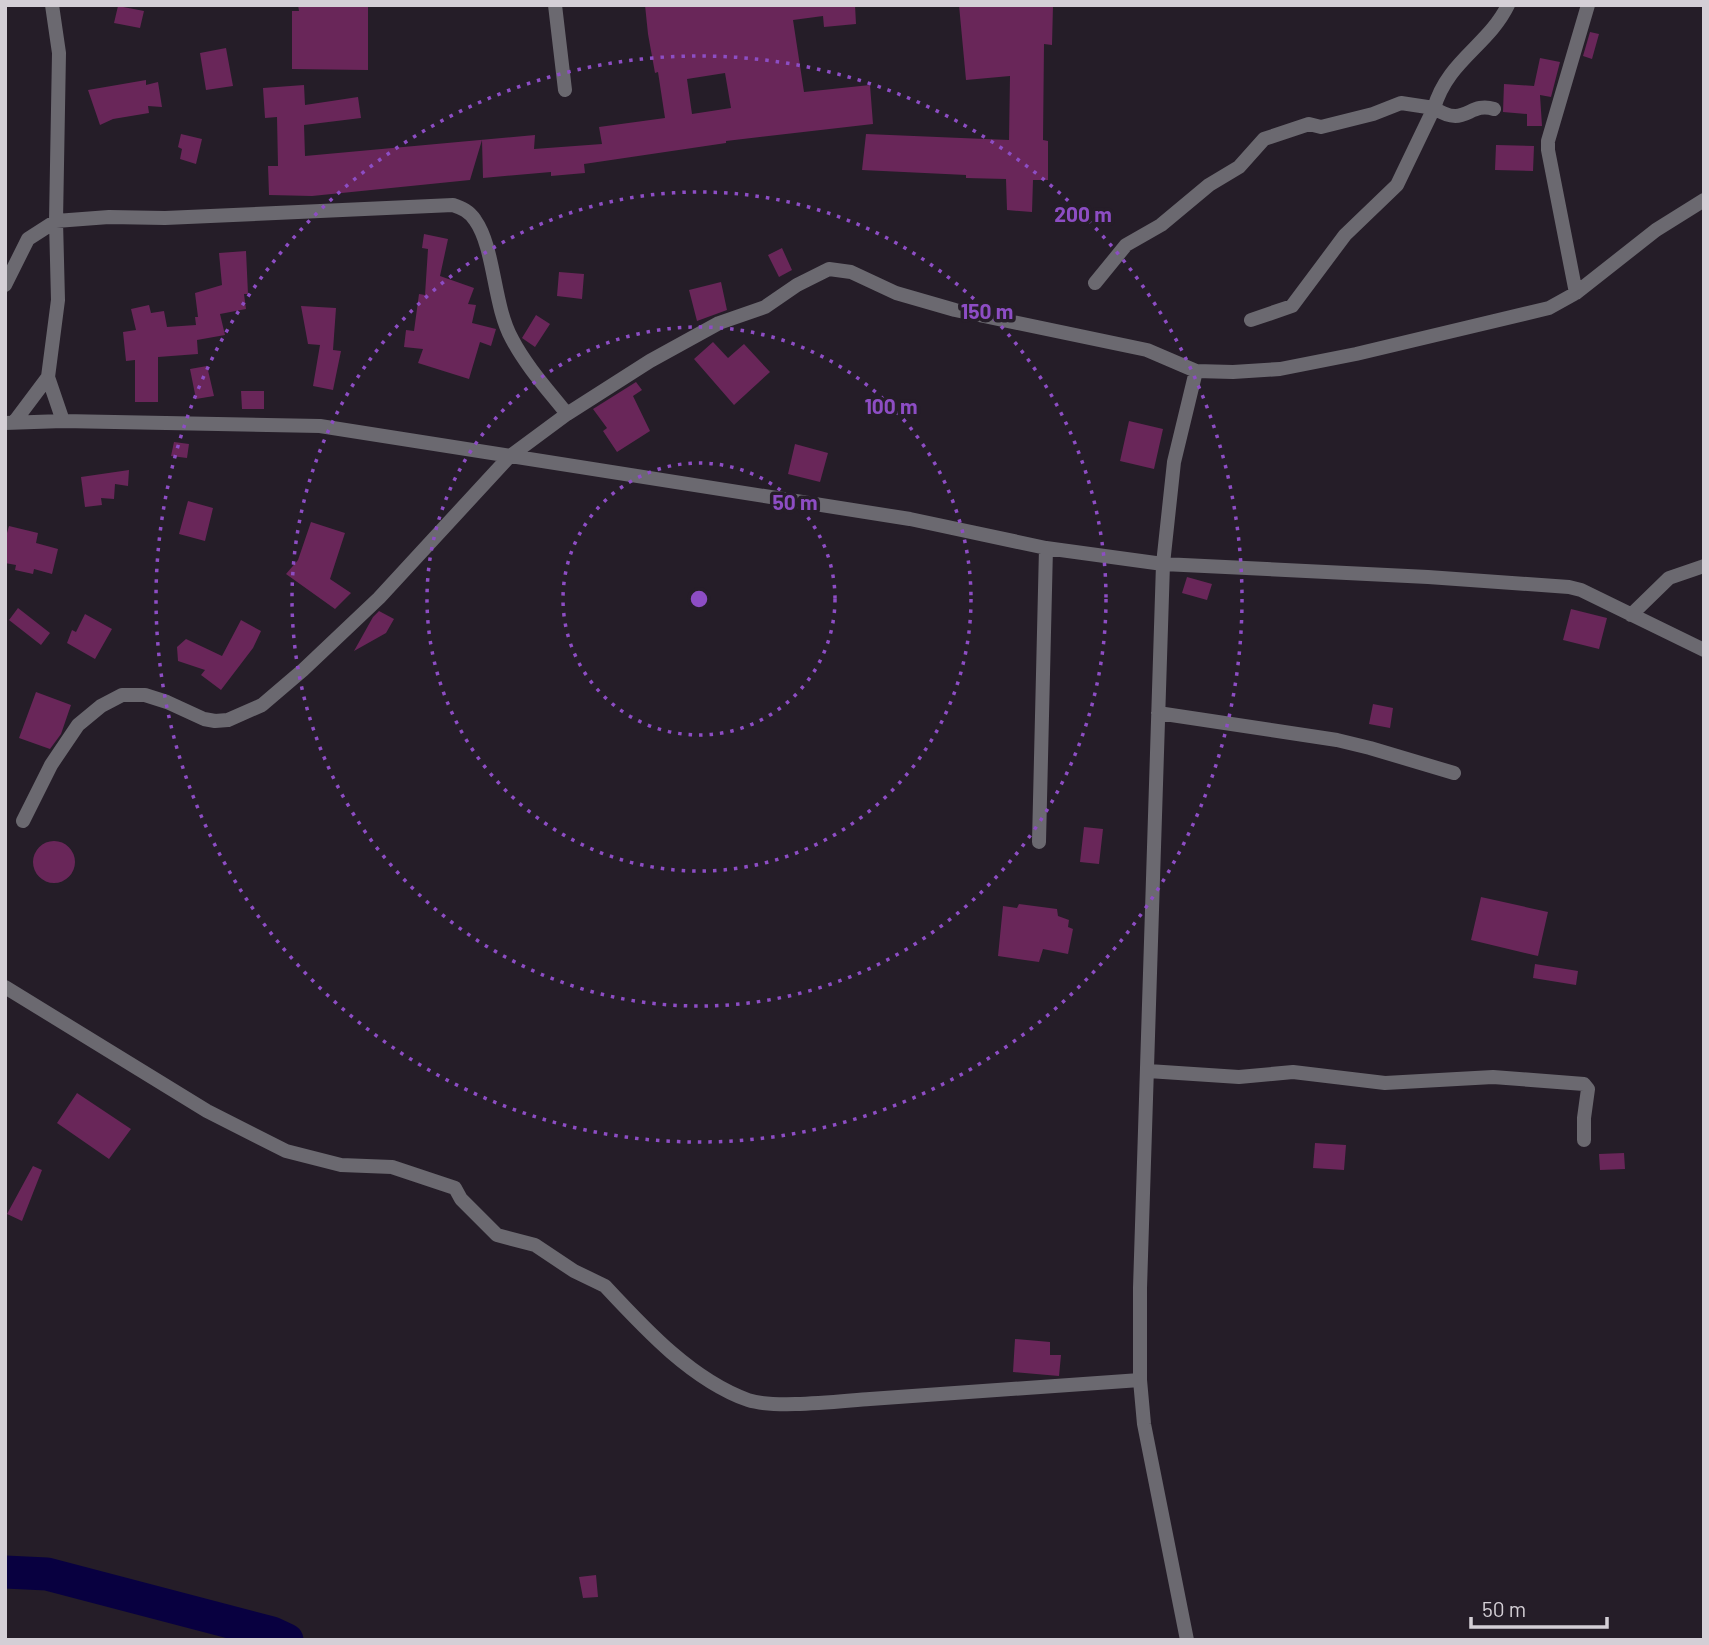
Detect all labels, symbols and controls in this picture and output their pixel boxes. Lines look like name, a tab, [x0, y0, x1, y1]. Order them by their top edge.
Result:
text: 200 m	[1054, 201, 1112, 226]
text: 150 m	[961, 298, 1013, 323]
text: 100 m	[864, 393, 918, 418]
text: 50 m	[772, 489, 818, 514]
centre of rings	[687, 587, 711, 611]
scale bar	[1471, 1586, 1608, 1630]
text: 50 m	[1482, 1596, 1526, 1621]

